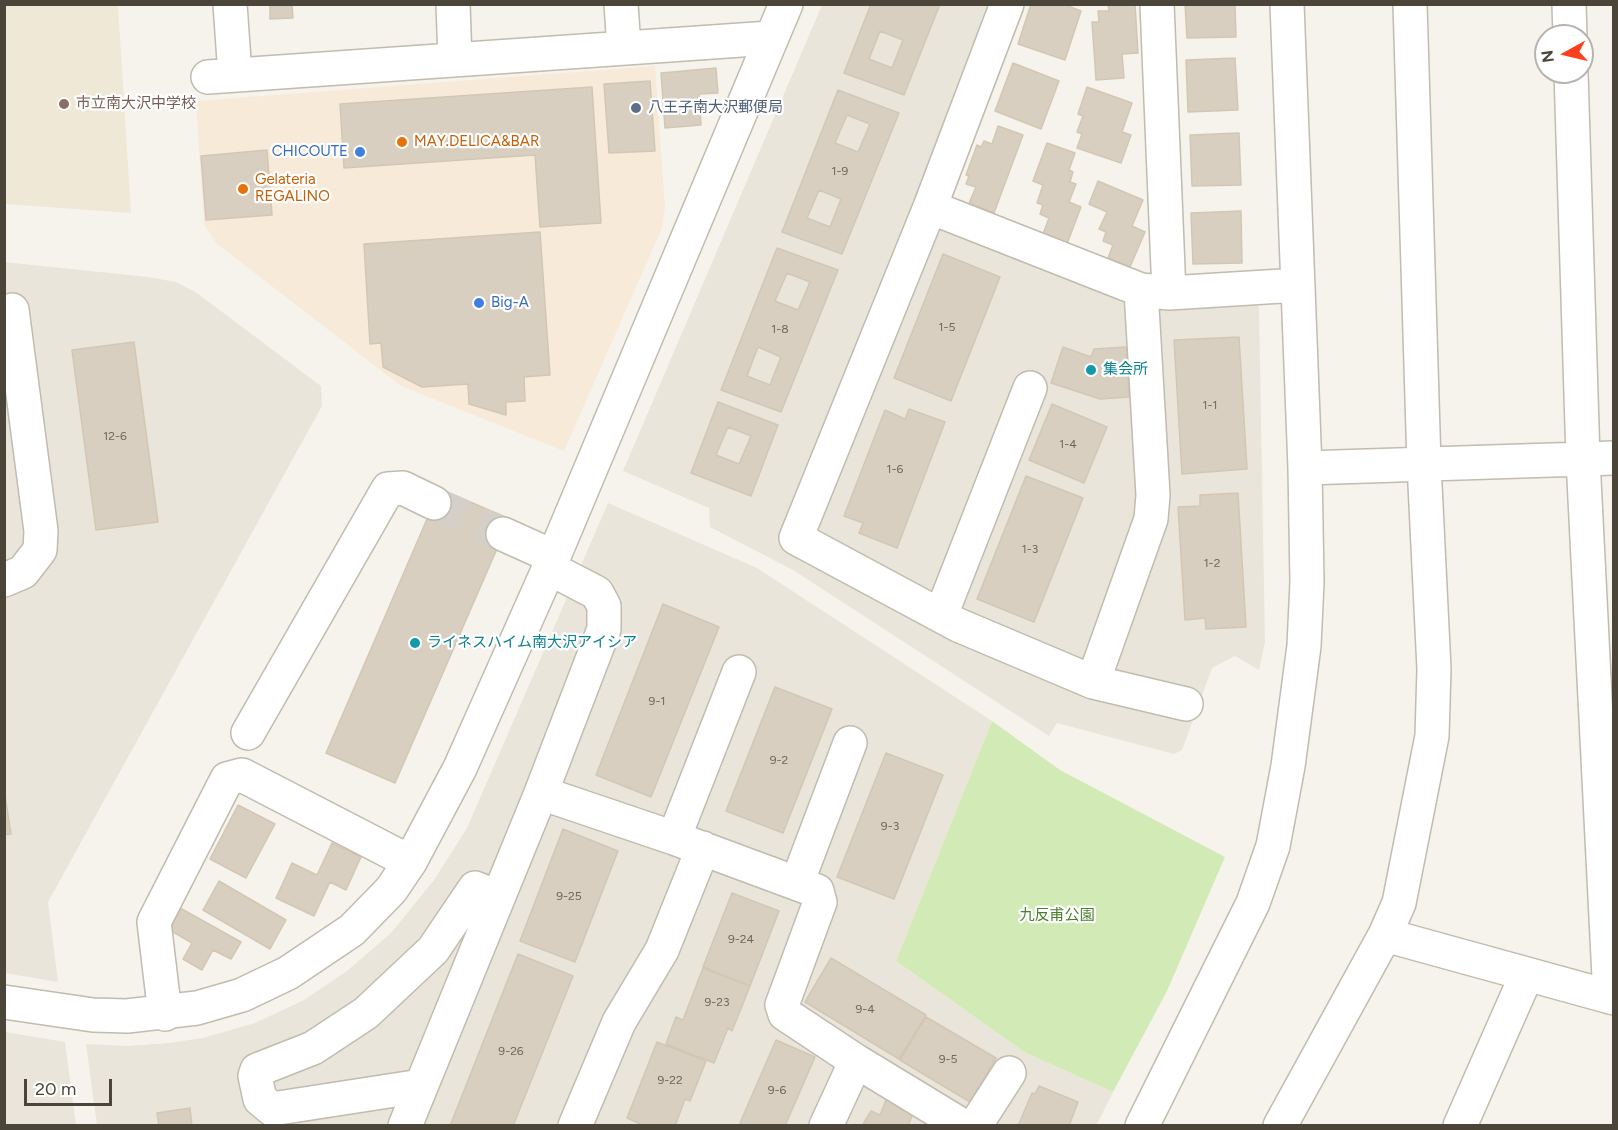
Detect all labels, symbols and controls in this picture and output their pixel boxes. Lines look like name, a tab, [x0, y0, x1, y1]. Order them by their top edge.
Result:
north arrow	[1534, 24, 1594, 84]
text: N	[1537, 49, 1558, 64]
place label: 市立南大沢中学校	[76, 95, 196, 113]
marker: 市立南大沢中学校	[57, 97, 71, 111]
place label: 八王子南大沢郵便局	[648, 99, 783, 117]
marker: 八王子南大沢郵便局	[629, 101, 643, 115]
place label: MAY.DELICA&BAR	[414, 133, 539, 151]
marker: MAY.DELICA&BAR	[395, 135, 409, 149]
place label: CHICOUTE	[272, 143, 348, 161]
marker: CHICOUTE	[353, 145, 367, 159]
house number: 1-9	[832, 164, 848, 178]
place label: Gelateria REGALINO	[255, 171, 330, 206]
marker: Gelateria REGALINO	[236, 182, 250, 196]
place label: Big-A	[491, 294, 529, 312]
marker: Big-A	[472, 296, 486, 310]
house number: 1-5	[939, 320, 955, 334]
house number: 1-8	[771, 322, 789, 336]
place label: 集会所	[1103, 361, 1148, 379]
marker: 集会所	[1084, 363, 1098, 377]
house number: 1-1	[1203, 398, 1217, 412]
house number: 12-6	[103, 429, 127, 443]
house number: 1-4	[1059, 437, 1077, 451]
house number: 1-6	[887, 462, 903, 476]
house number: 1-3	[1022, 542, 1038, 556]
house number: 1-2	[1204, 556, 1220, 570]
place label: ライネスハイム南大沢アイシア	[427, 634, 637, 652]
marker: ライネスハイム南大沢アイシア	[408, 636, 422, 650]
house number: 9-1	[649, 694, 665, 708]
house number: 9-2	[770, 753, 788, 767]
house number: 9-3	[881, 819, 899, 833]
house number: 9-25	[556, 889, 582, 903]
park label: 九反甫公園	[1020, 907, 1094, 925]
house number: 9-24	[728, 932, 754, 946]
house number: 9-23	[704, 995, 730, 1009]
house number: 9-4	[855, 1002, 875, 1016]
house number: 9-26	[498, 1044, 524, 1058]
house number: 9-5	[939, 1052, 957, 1066]
scale bar	[27, 1067, 116, 1105]
house number: 9-22	[657, 1073, 683, 1087]
text: 20 m	[35, 1078, 76, 1100]
house number: 9-6	[768, 1083, 786, 1097]

